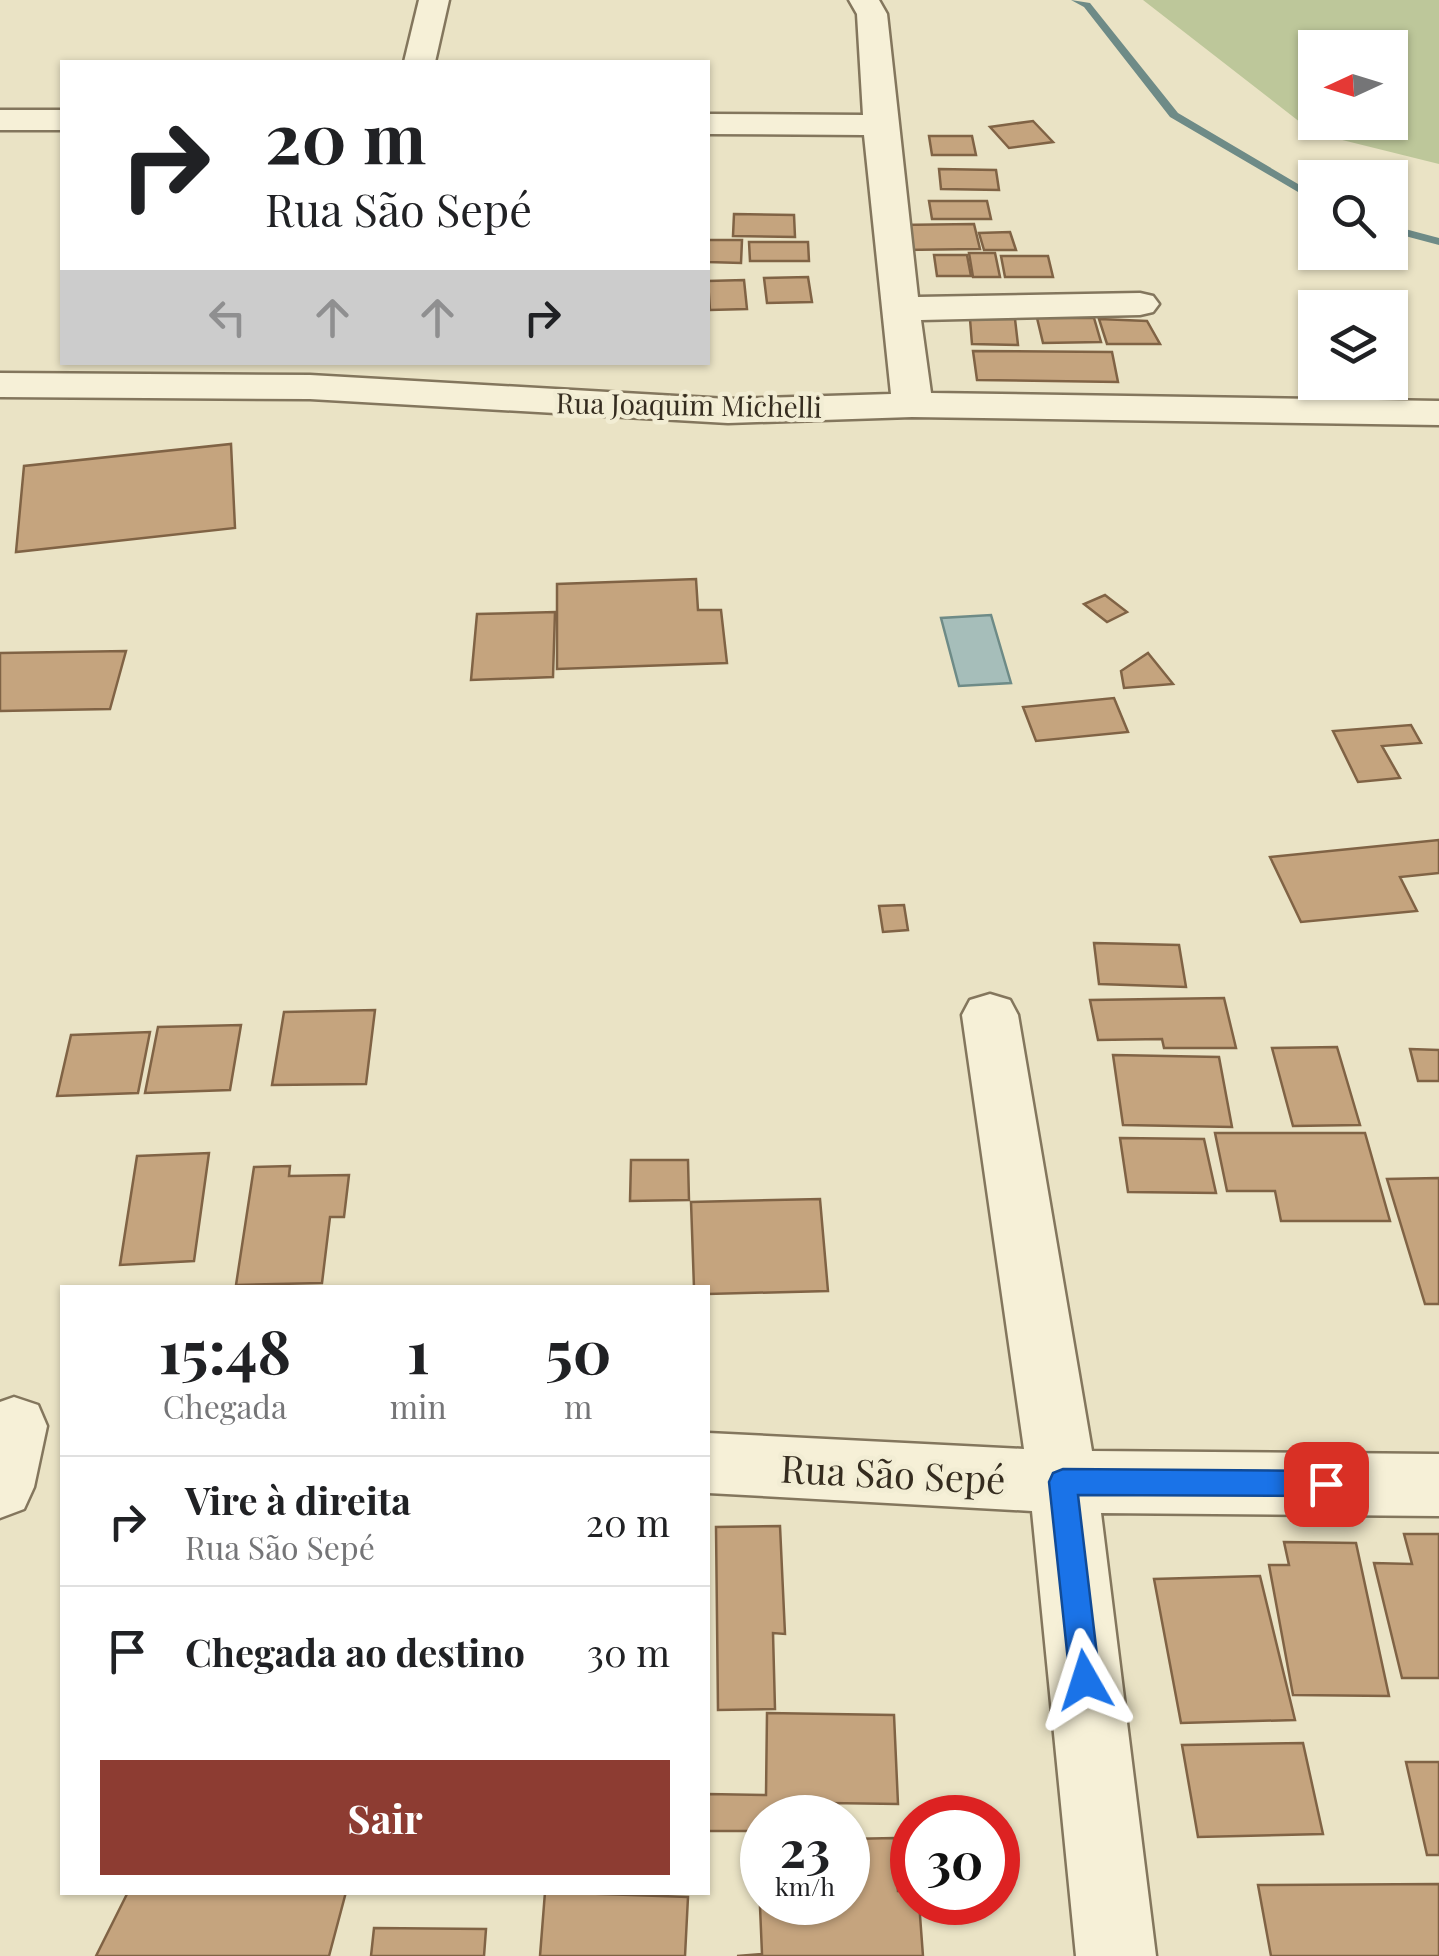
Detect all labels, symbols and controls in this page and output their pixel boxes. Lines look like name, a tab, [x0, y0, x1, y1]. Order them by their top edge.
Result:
north arrow	[1298, 30, 1408, 140]
map controls	[1298, 30, 1408, 400]
text: 20 m	[265, 88, 426, 182]
icon: right	[100, 100, 230, 230]
button: search	[1298, 160, 1408, 270]
text: Rua São Sepé	[265, 178, 532, 238]
icon: left	[200, 290, 255, 345]
icon: ahead	[305, 290, 360, 345]
icon: ahead	[410, 290, 465, 345]
icon: right	[515, 290, 570, 345]
button: layers	[1298, 290, 1408, 400]
street label: Rua Joaquim Michelli	[556, 383, 822, 425]
text: 15:48	[159, 1309, 291, 1389]
text: 1	[407, 1309, 430, 1389]
text: 50	[545, 1309, 611, 1389]
text: Chegada	[163, 1384, 287, 1427]
text: min	[390, 1384, 447, 1427]
text: m	[564, 1384, 593, 1427]
street label: Rua São Sepé	[779, 1442, 1007, 1504]
pin	[1284, 1442, 1369, 1527]
icon: arrive	[1299, 1457, 1354, 1512]
text: Vire à direita	[185, 1474, 411, 1525]
icon: right	[100, 1494, 155, 1549]
text: 20 m	[586, 1496, 670, 1547]
text: Rua São Sepé	[185, 1525, 375, 1568]
icon: arrive	[100, 1624, 155, 1679]
text: Chegada ao destino	[185, 1626, 525, 1677]
text: 30 m	[587, 1626, 670, 1677]
position arrow	[1033, 1628, 1137, 1732]
button: Sair	[100, 1760, 670, 1875]
speed limit sign: 30	[890, 1795, 1020, 1925]
text: 23	[780, 1814, 830, 1881]
text: km/h	[775, 1869, 835, 1902]

